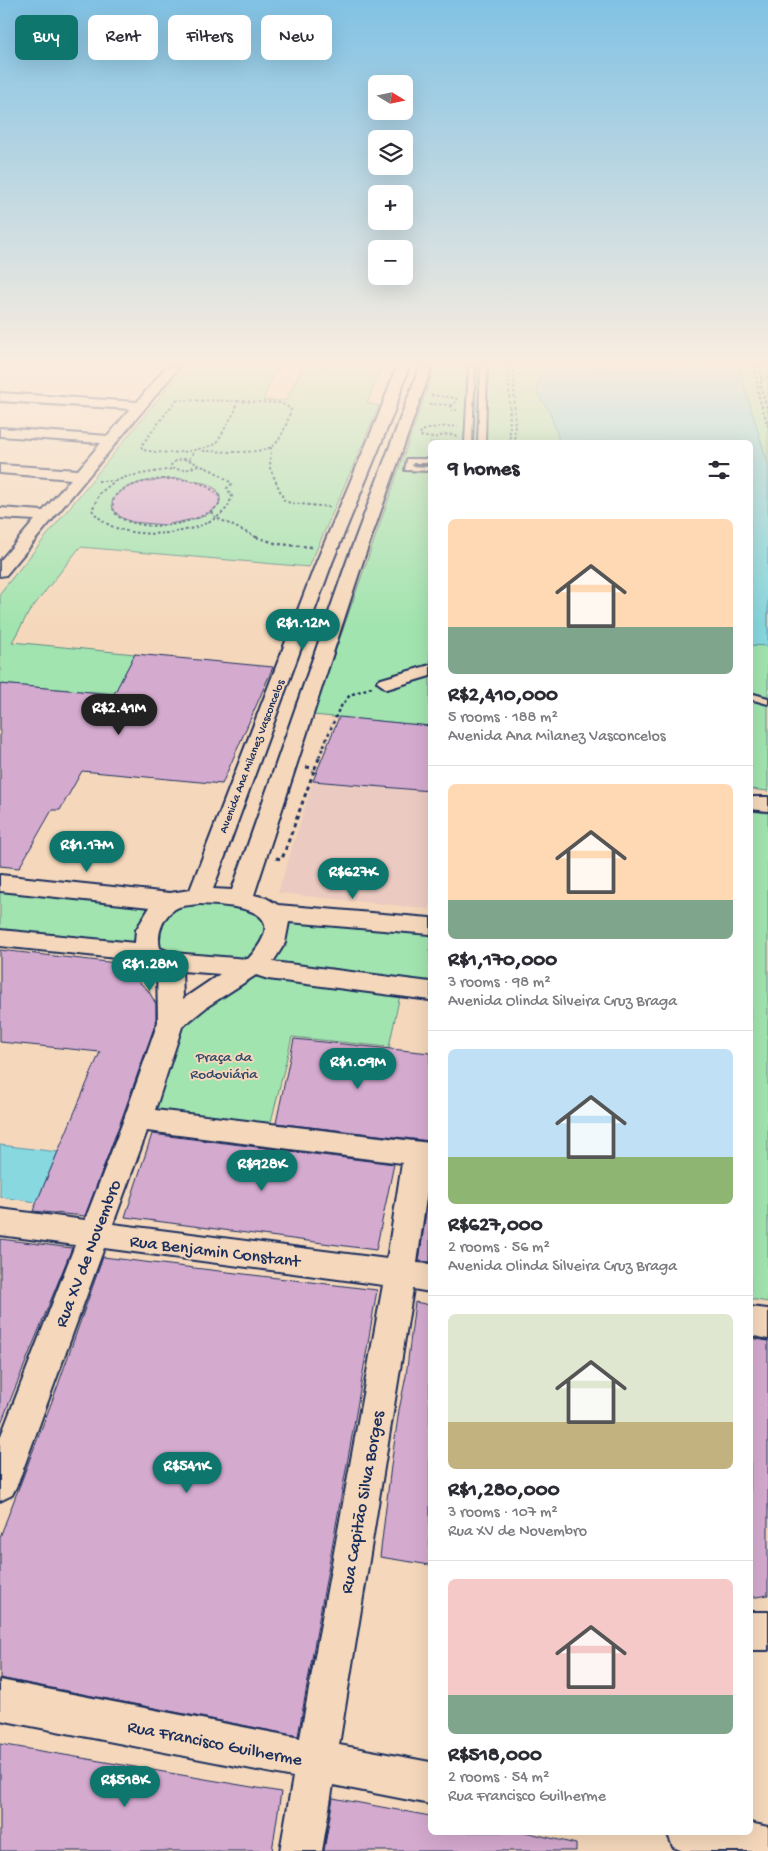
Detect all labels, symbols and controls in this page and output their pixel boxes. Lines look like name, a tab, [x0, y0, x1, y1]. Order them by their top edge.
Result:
chip: Buy	[15, 15, 78, 60]
chip: Rent	[88, 15, 158, 60]
chip: Filters	[168, 15, 251, 60]
chip: New	[261, 15, 332, 60]
north arrow	[368, 75, 412, 120]
map controls	[368, 75, 413, 285]
button: layers	[368, 130, 413, 175]
button: +	[368, 185, 413, 230]
button: −	[368, 240, 413, 285]
icon: filters	[705, 456, 733, 484]
text: 9 homes	[448, 458, 519, 483]
icon: home	[546, 551, 636, 641]
pin: R$1.12M	[257, 608, 349, 651]
text: R$1.12M	[277, 615, 329, 634]
street label: Avenida Ana Milanez Vasconcelos	[217, 677, 289, 835]
text: R$2,410,000	[448, 684, 558, 709]
pin: R$2.41M	[73, 694, 165, 736]
text: R$2.41M	[92, 700, 146, 719]
text: 5 rooms · 188 m²	[448, 709, 558, 728]
text: Avenida Ana Milanez Vasconcelos	[448, 728, 666, 747]
icon: home	[546, 817, 636, 907]
pin: R$1.17M	[41, 830, 133, 873]
text: R$1.17M	[61, 837, 113, 856]
pin: R$627K	[312, 858, 394, 900]
text: R$627K	[329, 864, 377, 883]
text: R$1,170,000	[448, 949, 557, 974]
pin: R$1.28M	[104, 950, 196, 992]
text: R$1.28M	[123, 956, 177, 975]
text: 3 rooms · 98 m²	[448, 974, 550, 993]
text: Avenida Olinda Silveira Cruz Braga	[448, 993, 677, 1012]
pin: R$1.09M	[312, 1048, 404, 1090]
park label: Praça da Rodoviária	[190, 1049, 258, 1084]
text: R$1.09M	[330, 1054, 386, 1073]
icon: home	[546, 1082, 636, 1172]
pin: R$928K	[221, 1150, 303, 1192]
text: R$928K	[237, 1156, 287, 1175]
street label: Rua XV de Novembro	[52, 1177, 127, 1331]
text: R$627,000	[448, 1214, 543, 1239]
street label: Rua Benjamin Constant	[128, 1232, 303, 1274]
text: 2 rooms · 56 m²	[448, 1239, 550, 1258]
text: Avenida Olinda Silveira Cruz Braga	[448, 1258, 677, 1277]
icon: home	[546, 1347, 636, 1437]
street label: Rua Capitão Silva Borges	[337, 1408, 390, 1595]
pin: R$541K	[146, 1452, 228, 1494]
text: R$541K	[164, 1458, 210, 1477]
text: R$1,280,000	[448, 1479, 560, 1504]
text: 3 rooms · 107 m²	[448, 1504, 558, 1523]
text: Rua XV de Novembro	[448, 1523, 587, 1542]
icon: home	[546, 1612, 636, 1702]
street label: Rua Francisco Guilherme	[125, 1717, 304, 1772]
text: R$518,000	[448, 1744, 542, 1769]
pin: R$518K	[84, 1766, 166, 1808]
text: 2 rooms · 54 m²	[448, 1769, 549, 1788]
text: R$518K	[101, 1772, 149, 1791]
text: Rua Francisco Guilherme	[448, 1788, 606, 1807]

